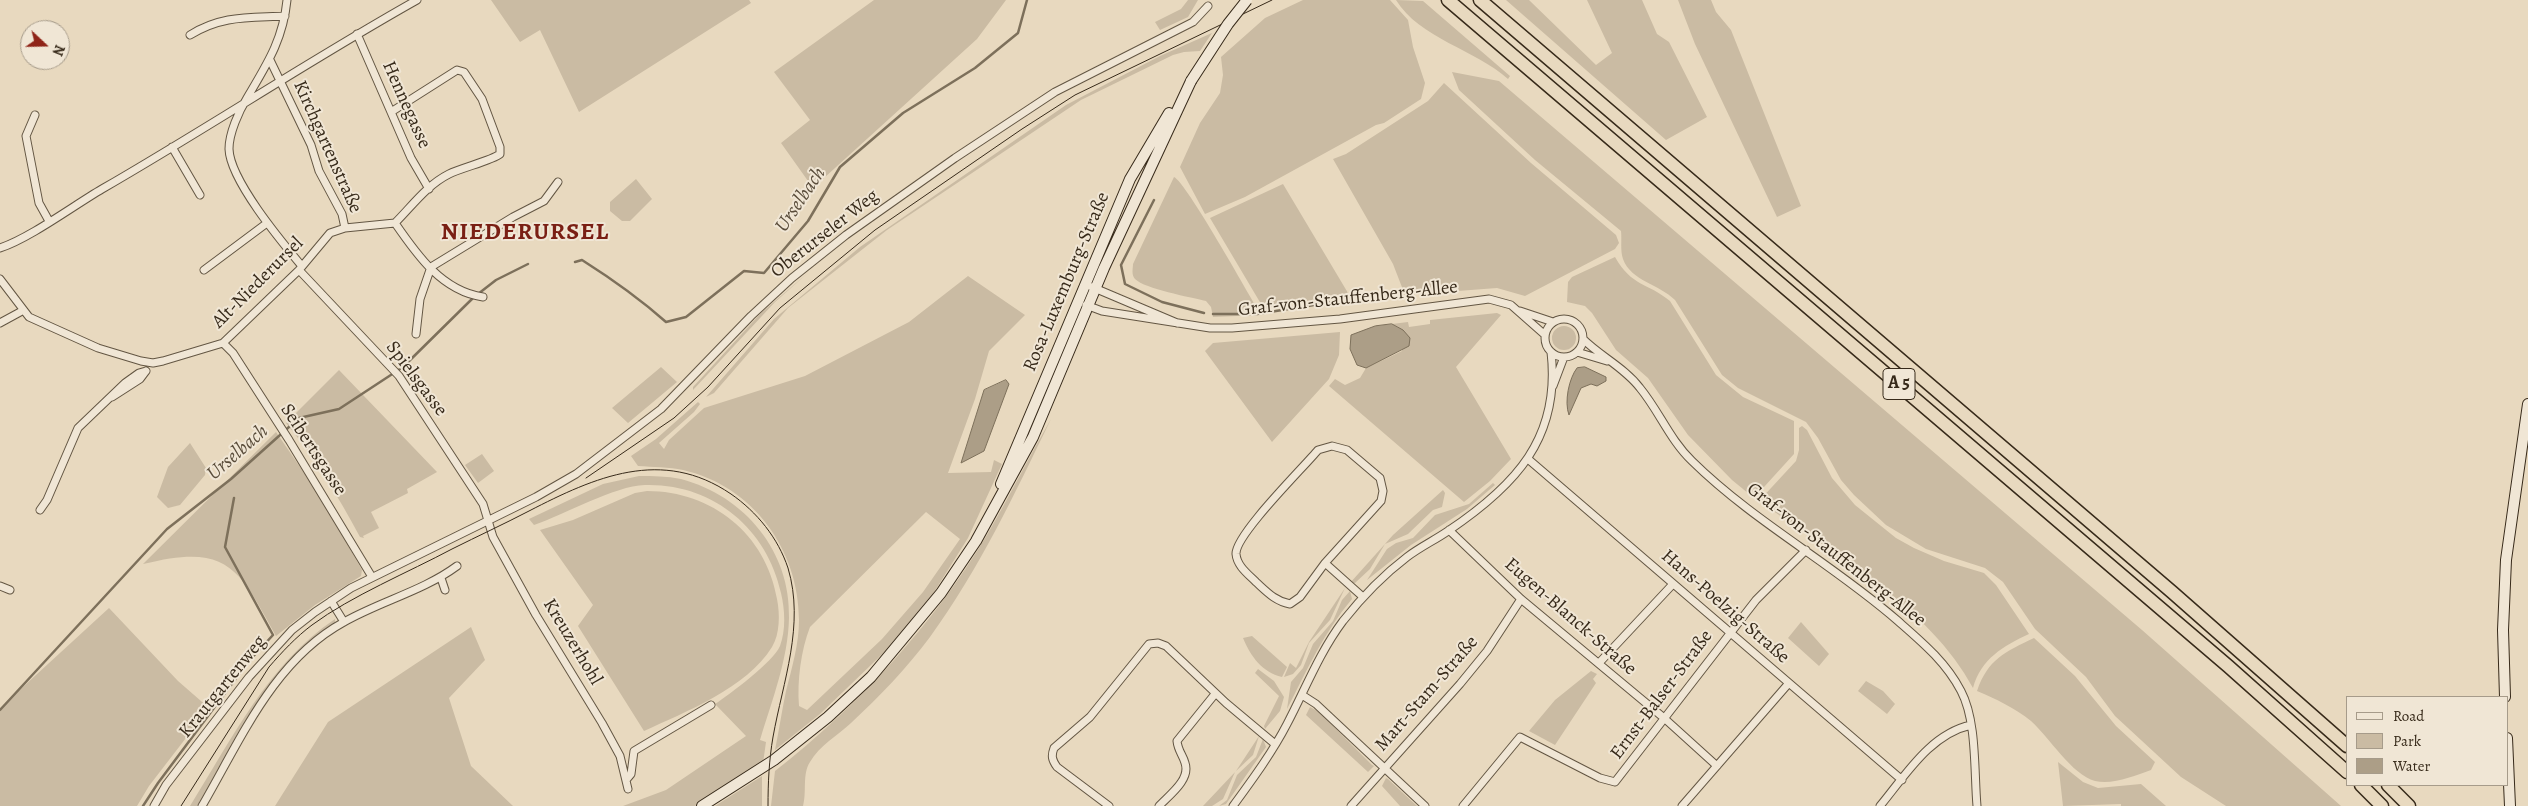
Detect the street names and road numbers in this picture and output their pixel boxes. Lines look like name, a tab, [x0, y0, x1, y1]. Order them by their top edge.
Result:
street label: Hennegasse	[377, 58, 435, 152]
street label: Kirchgartenstraße	[288, 77, 366, 217]
street label: Oberurseler Weg	[767, 185, 883, 283]
street label: Rosa-Luxemburg-Straße	[1019, 189, 1115, 375]
street label: Alt-Niederursel	[208, 233, 308, 333]
street label: Graf-von-Stauffenberg-Allee	[1237, 276, 1459, 322]
street label: Spielsgasse	[380, 337, 452, 421]
road number: A 5	[1883, 368, 1915, 399]
street label: Seibertsgasse	[275, 400, 351, 500]
street label: Graf-von-Stauffenberg-Allee	[1742, 478, 1930, 632]
street label: Hans-Poelzig-Straße	[1656, 545, 1794, 669]
street label: Eugen-Blanck-Straße	[1499, 553, 1641, 681]
street label: Kreuzerhohl	[537, 595, 607, 689]
street label: Ernst-Balser-Straße	[1606, 626, 1718, 764]
street label: Krautgartenweg	[175, 631, 271, 743]
street label: Mart-Stam-Straße	[1371, 632, 1483, 756]

